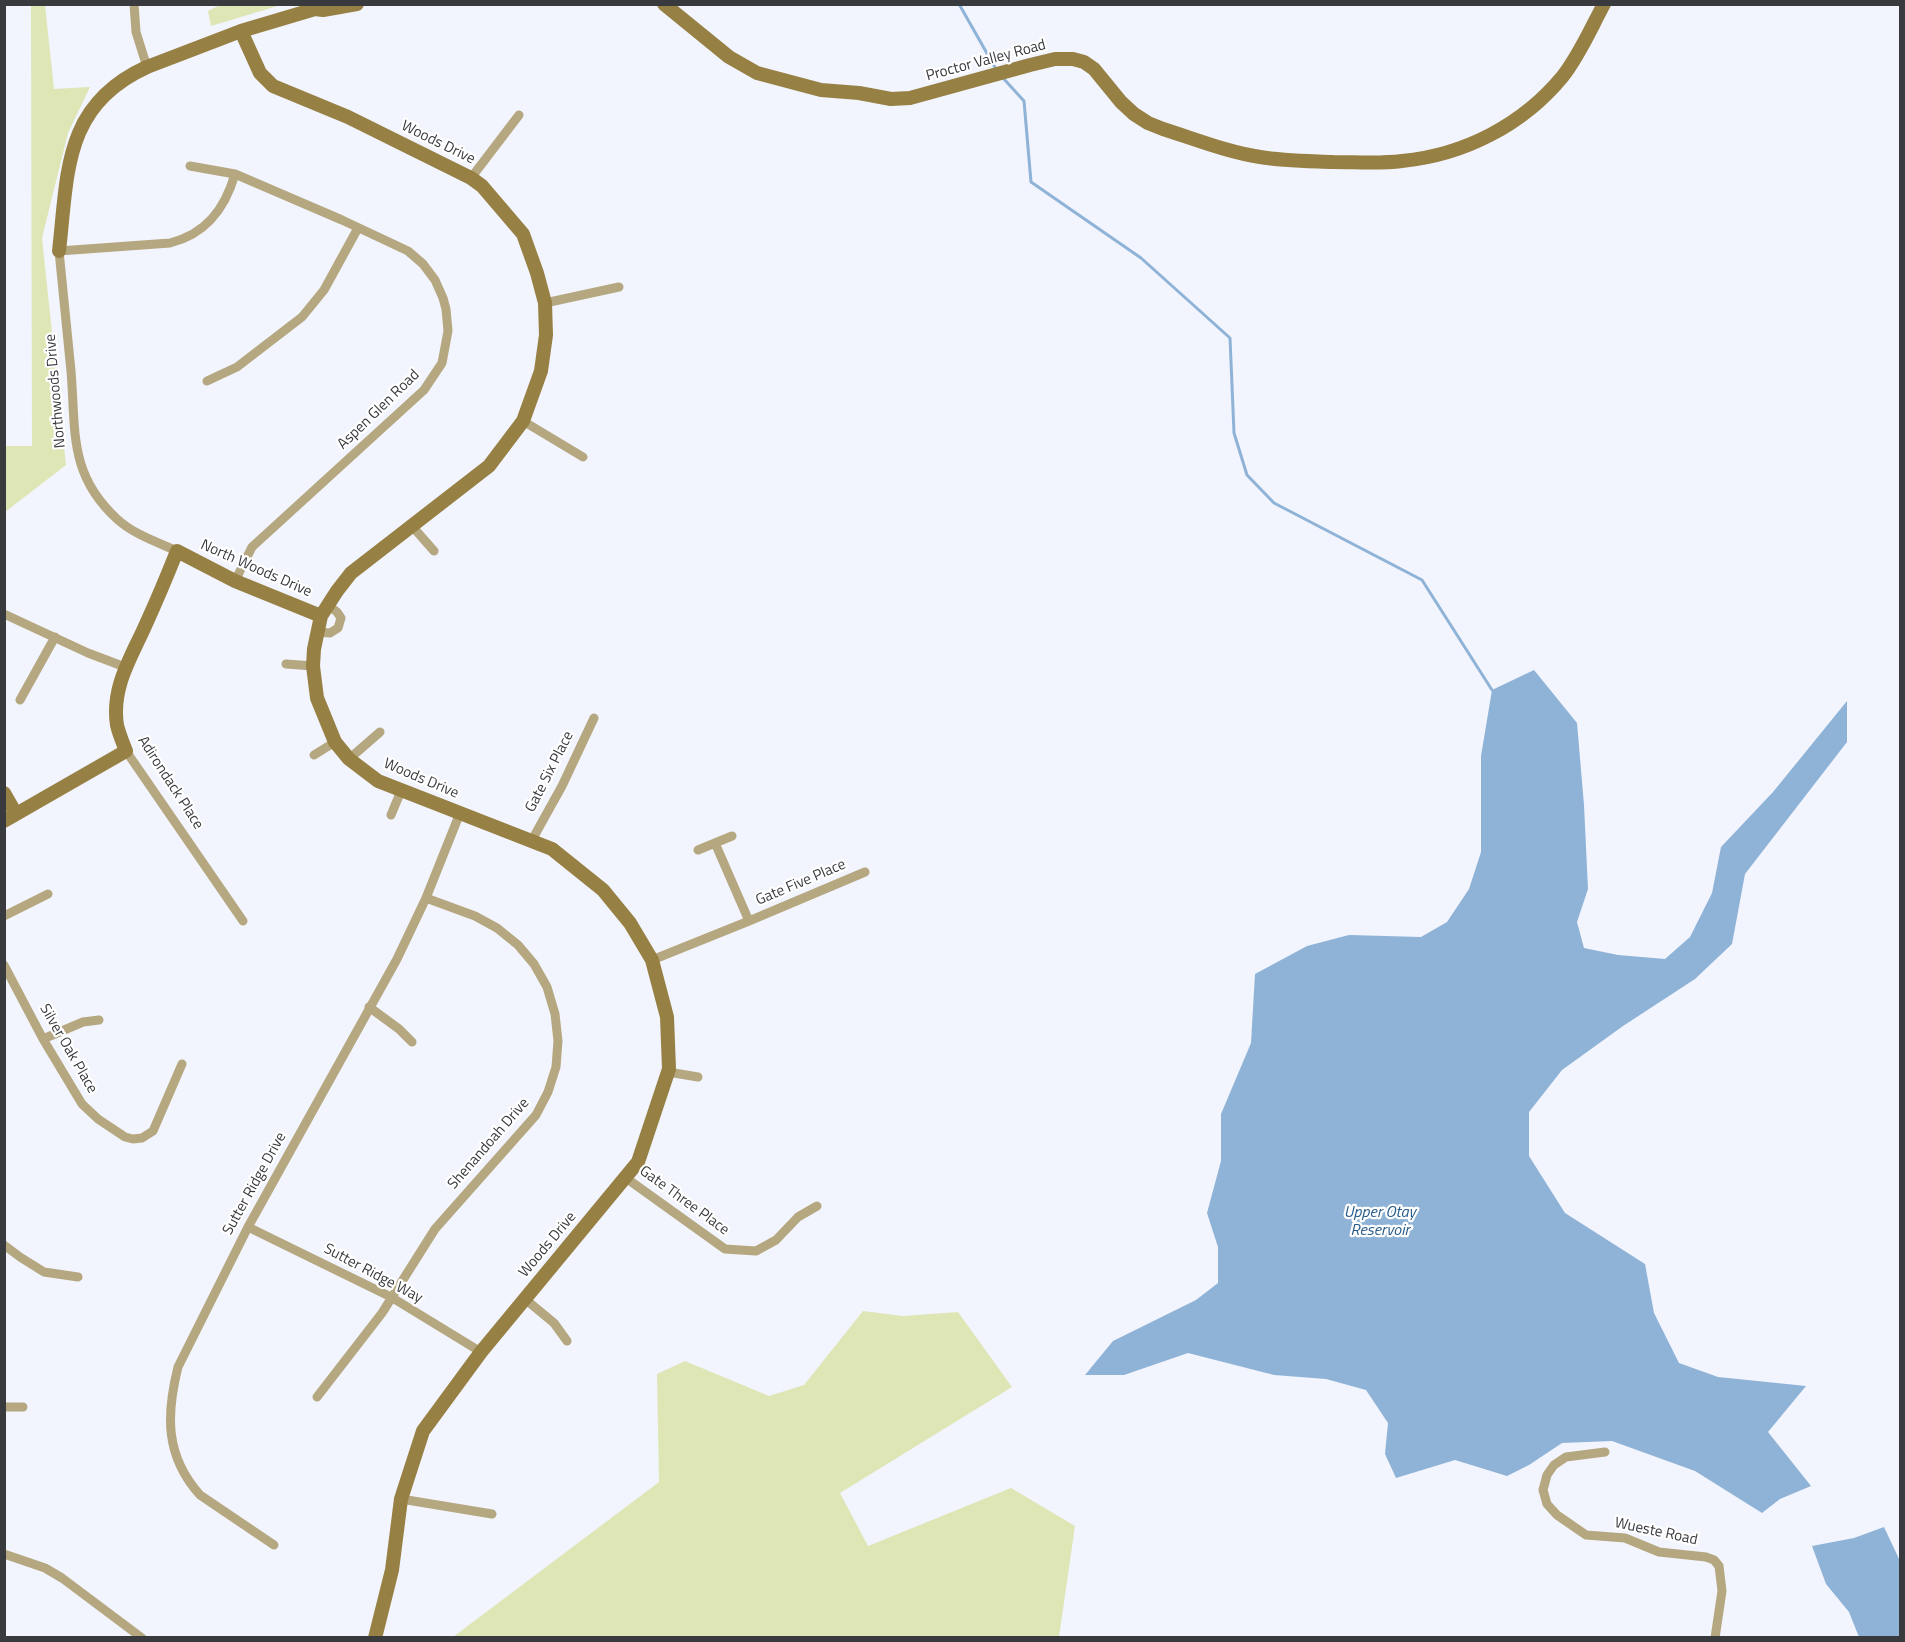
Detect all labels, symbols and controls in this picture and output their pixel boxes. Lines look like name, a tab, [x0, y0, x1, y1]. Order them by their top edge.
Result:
street label: Proctor Valley Road	[924, 36, 1048, 86]
street label: Woods Drive	[398, 117, 478, 169]
street label: Northwoods Drive	[42, 333, 70, 449]
street label: Aspen Glen Road	[334, 366, 424, 454]
street label: North Woods Drive	[198, 536, 314, 602]
street label: Gate Six Place	[522, 729, 578, 815]
street label: Adirondack Place	[133, 733, 207, 833]
street label: Woods Drive	[381, 755, 461, 803]
street label: Gate Five Place	[753, 856, 849, 910]
street label: Silver Oak Place	[35, 1001, 101, 1097]
street label: Shenandoah Drive	[445, 1095, 533, 1193]
street label: Sutter Ridge Drive	[219, 1130, 291, 1238]
street label: Gate Three Place	[636, 1162, 732, 1240]
water label: Upper Otay Reservoir	[1344, 1203, 1416, 1241]
street label: Woods Drive	[515, 1209, 581, 1281]
street label: Sutter Ridge Way	[320, 1240, 426, 1308]
street label: Wueste Road	[1613, 1514, 1699, 1550]

